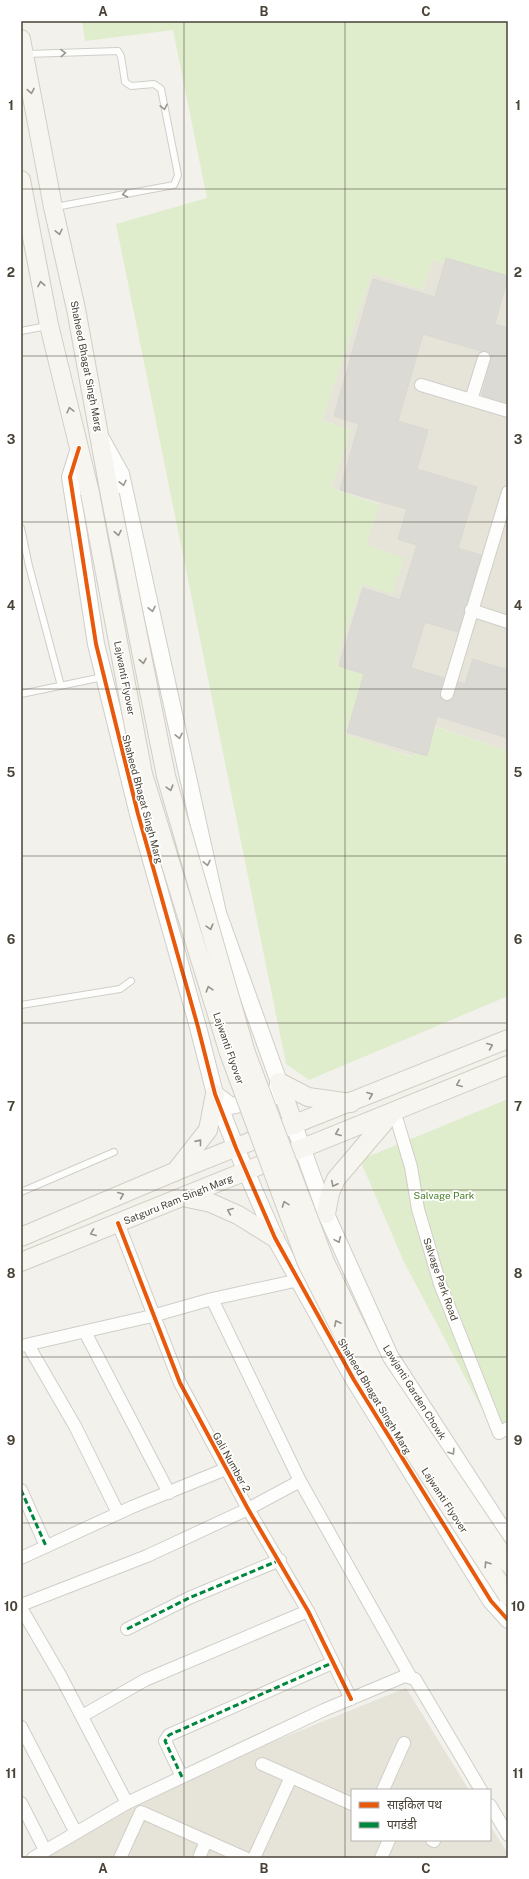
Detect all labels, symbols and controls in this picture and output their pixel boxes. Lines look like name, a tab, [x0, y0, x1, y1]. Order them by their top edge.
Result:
text: A	[98, 4, 108, 19]
text: B	[260, 4, 269, 19]
text: C	[421, 4, 431, 19]
one-way arrow	[60, 49, 66, 57]
one-way arrow	[26, 88, 35, 94]
text: 1	[8, 98, 14, 113]
text: 1	[515, 98, 521, 113]
one-way arrow	[160, 104, 168, 110]
one-way arrow	[122, 189, 128, 198]
one-way arrow	[54, 228, 63, 235]
text: 2	[7, 265, 15, 280]
text: 2	[514, 265, 522, 280]
one-way arrow	[37, 281, 45, 287]
street label: Shaheed Bhagat Singh Marg	[68, 300, 106, 432]
one-way arrow	[66, 407, 74, 414]
text: 3	[7, 432, 16, 447]
text: 3	[514, 432, 523, 447]
one-way arrow	[118, 479, 126, 486]
one-way arrow	[113, 530, 122, 537]
text: 4	[7, 598, 16, 613]
text: 4	[514, 598, 523, 613]
one-way arrow	[147, 606, 155, 612]
street label: Lajwanti Flyover	[112, 640, 138, 716]
one-way arrow	[139, 658, 147, 664]
street label: Shaheed Bhagat Singh Marg	[120, 733, 166, 865]
one-way arrow	[175, 733, 183, 739]
text: 5	[7, 765, 16, 780]
text: 5	[514, 765, 523, 780]
one-way arrow	[165, 784, 174, 791]
one-way arrow	[203, 860, 211, 866]
one-way arrow	[205, 923, 214, 930]
text: 6	[7, 932, 16, 947]
text: 6	[514, 932, 523, 947]
one-way arrow	[206, 985, 214, 992]
street label: Lajwanti Flyover	[211, 1010, 247, 1086]
one-way arrow	[485, 1043, 493, 1051]
one-way arrow	[455, 1080, 462, 1088]
one-way arrow	[365, 1092, 373, 1100]
text: 7	[7, 1099, 15, 1114]
text: 7	[514, 1099, 522, 1114]
one-way arrow	[335, 1129, 342, 1137]
one-way arrow	[194, 1139, 201, 1147]
street label: Satguru Ram Singh Marg	[121, 1172, 235, 1226]
one-way arrow	[331, 1180, 339, 1187]
park label: Salvage Park	[414, 1189, 475, 1201]
one-way arrow	[118, 1191, 125, 1199]
one-way arrow	[281, 1200, 289, 1207]
one-way arrow	[226, 1208, 234, 1216]
one-way arrow	[89, 1228, 97, 1236]
one-way arrow	[333, 1236, 341, 1243]
street label: Salvage Park Road	[421, 1236, 461, 1322]
text: 8	[7, 1266, 16, 1281]
text: 8	[514, 1266, 523, 1281]
one-way arrow	[334, 1319, 342, 1327]
street label: Shaheed Bhagat Singh Marg	[336, 1336, 414, 1456]
street label: Lawjanti Garden Chowk	[381, 1342, 449, 1442]
street label: Gali Number 2	[211, 1430, 253, 1494]
text: 9	[7, 1433, 15, 1448]
text: 9	[514, 1433, 522, 1448]
one-way arrow	[448, 1448, 455, 1455]
street label: Lajwanti Flyover	[419, 1465, 471, 1535]
one-way arrow	[484, 1561, 492, 1568]
text: 10	[4, 1599, 18, 1614]
text: 10	[511, 1599, 525, 1614]
text: 11	[5, 1766, 17, 1781]
text: 11	[512, 1766, 524, 1781]
legend	[351, 1789, 491, 1841]
text: साइकिल पथ	[387, 1797, 442, 1812]
text: पगडंडी	[387, 1817, 417, 1832]
text: A	[98, 1861, 108, 1876]
text: B	[260, 1861, 269, 1876]
text: C	[421, 1861, 431, 1876]

